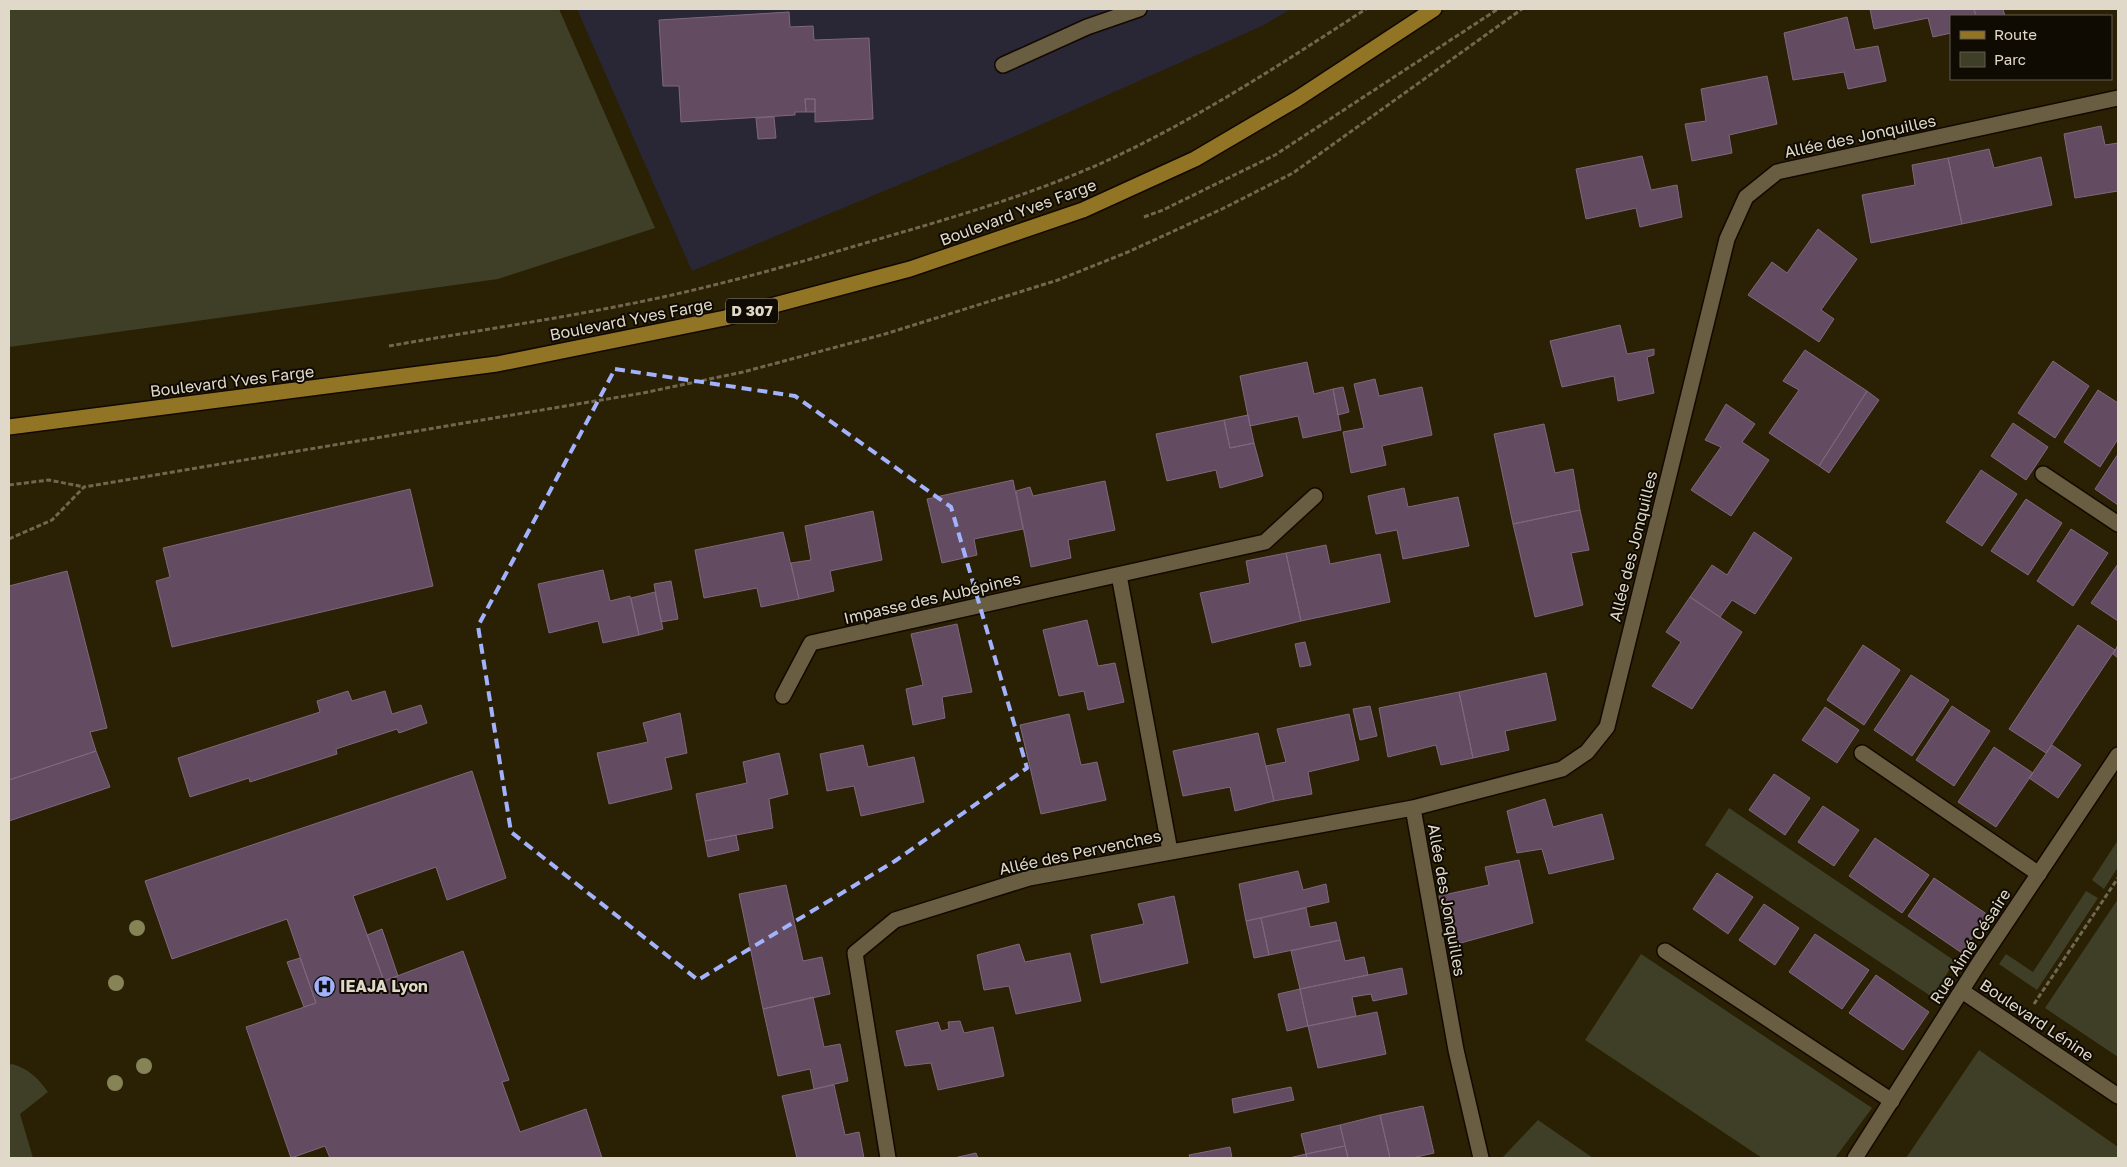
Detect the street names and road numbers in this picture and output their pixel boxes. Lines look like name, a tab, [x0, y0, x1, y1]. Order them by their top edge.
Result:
street label: Allée des Jonquilles	[1782, 110, 1938, 162]
street label: Boulevard Yves Farge	[937, 174, 1099, 250]
street label: Boulevard Yves Farge	[548, 293, 714, 345]
road number: D 307	[726, 298, 778, 324]
street label: Boulevard Yves Farge	[149, 361, 315, 401]
street label: Allée des Jonquilles	[1605, 469, 1661, 623]
street label: Impasse des Aubépines	[842, 568, 1022, 628]
street label: Allée des Jonquilles	[1424, 822, 1470, 978]
street label: Allée des Pervenches	[997, 825, 1163, 879]
street label: Rue Aimé Césaire	[1925, 885, 2015, 1007]
street label: Boulevard Lénine	[1976, 975, 2098, 1065]

